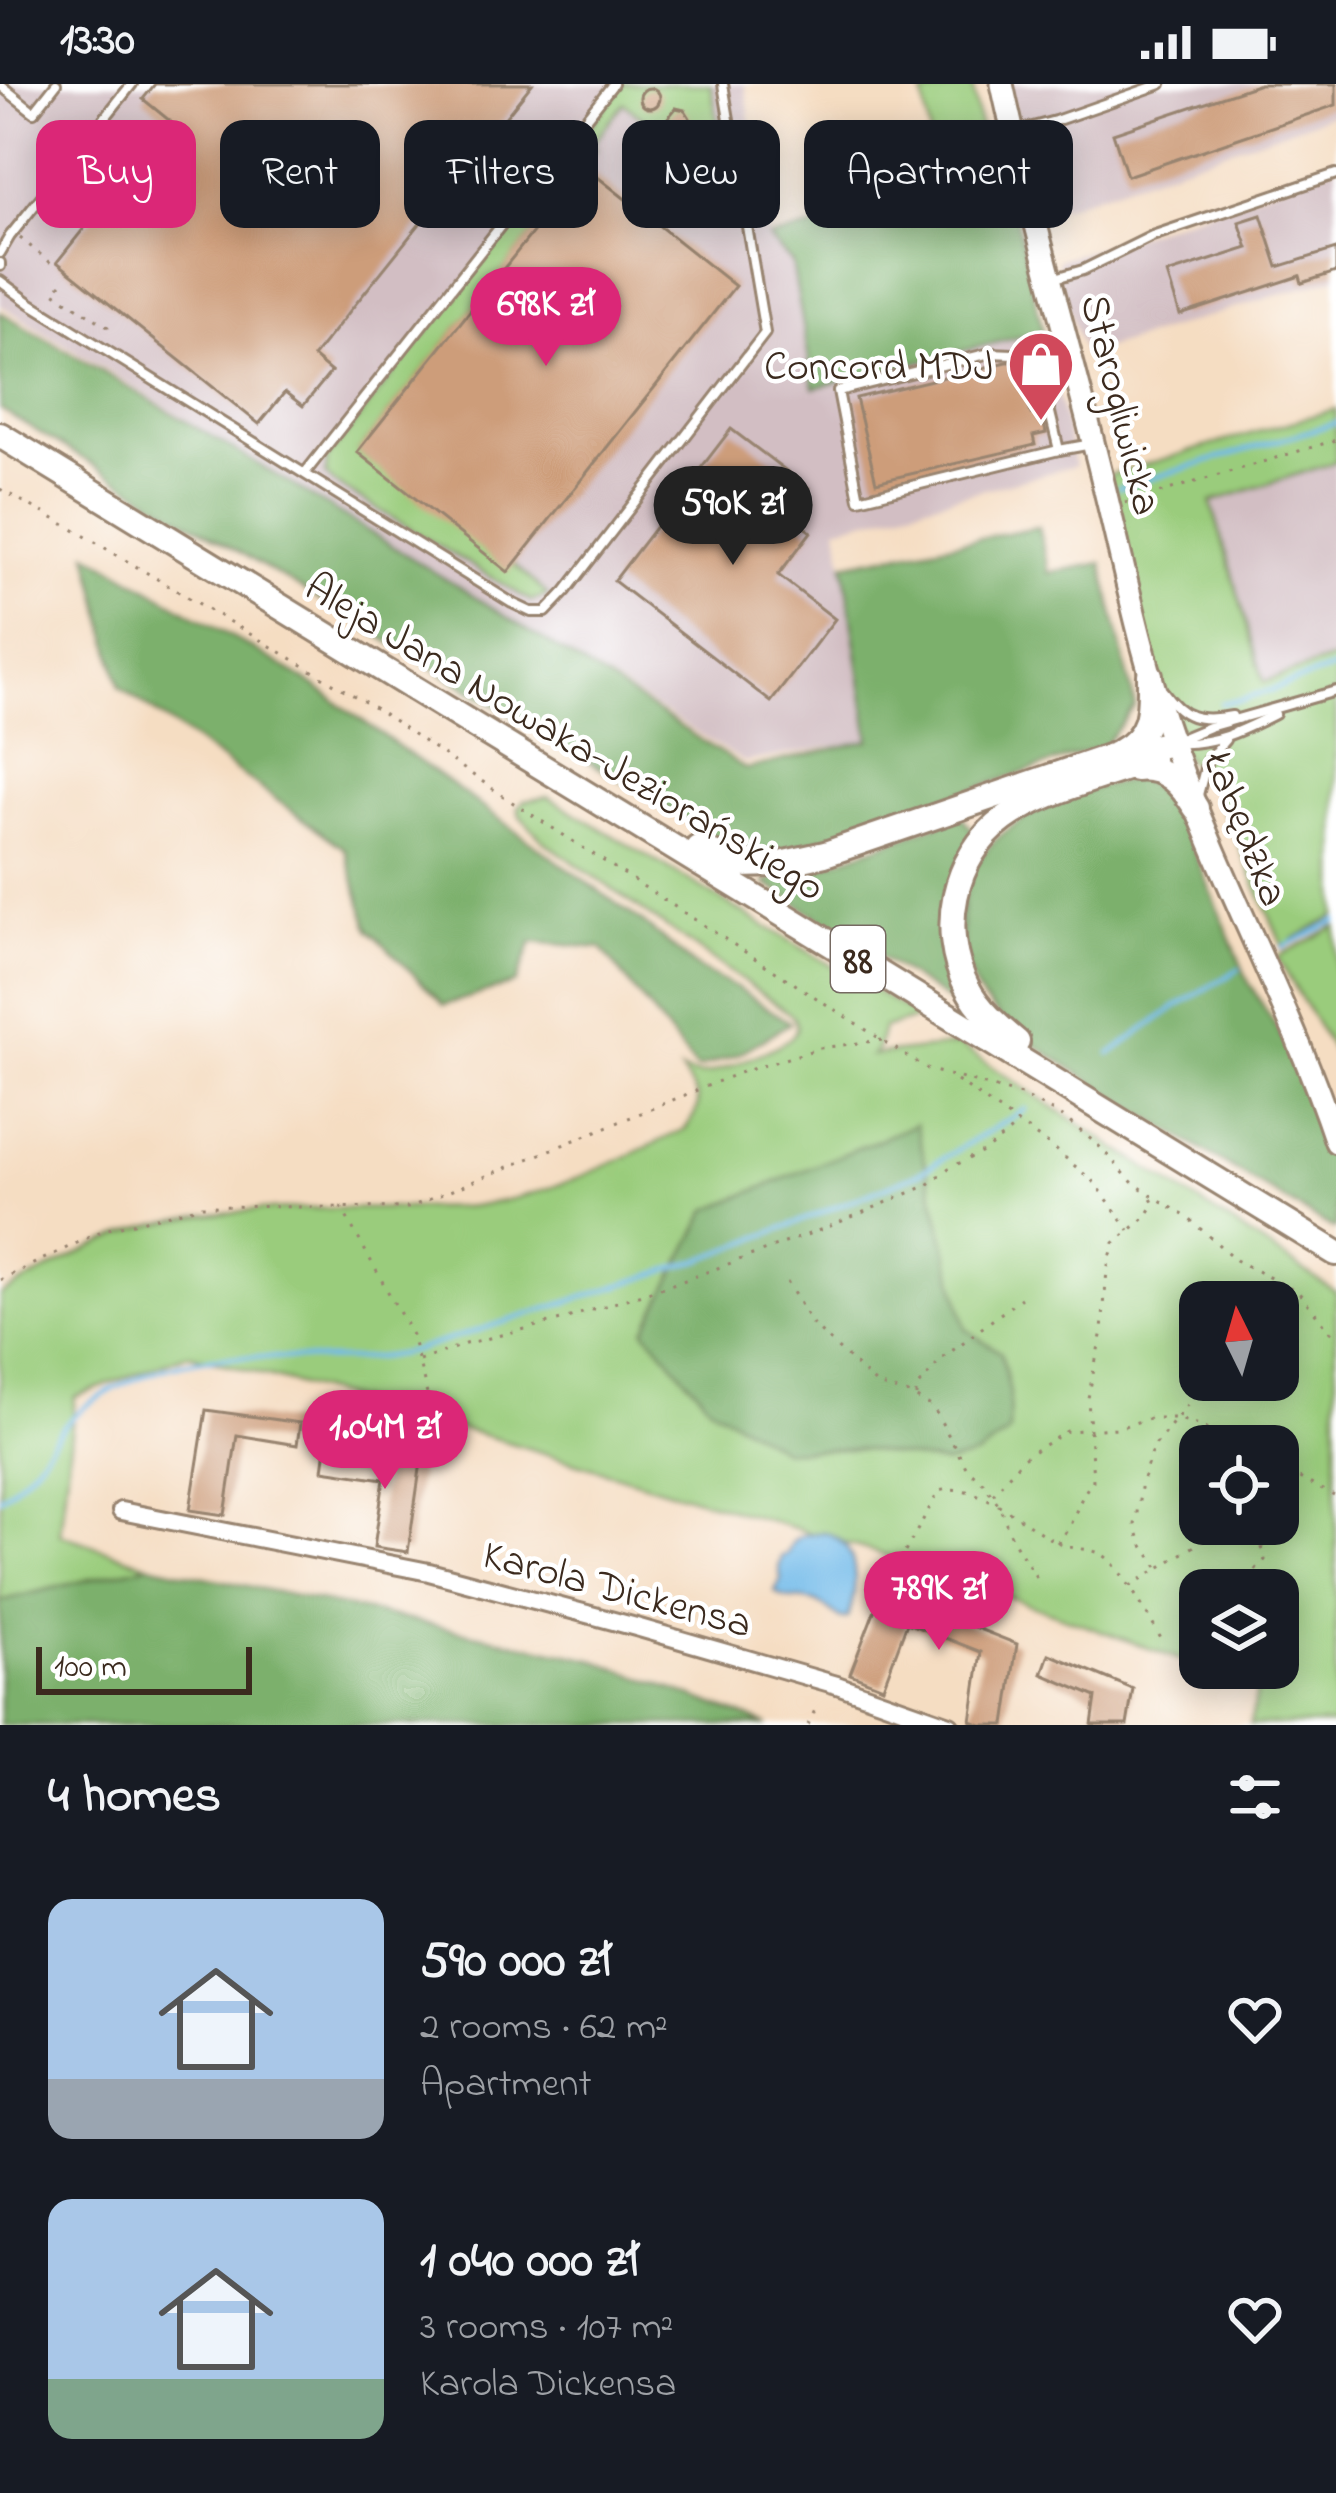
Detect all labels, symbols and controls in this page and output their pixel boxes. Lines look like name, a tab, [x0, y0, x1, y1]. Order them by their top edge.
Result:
text: 13:30	[60, 9, 135, 75]
chip: Buy	[36, 120, 196, 228]
chip: Rent	[220, 120, 380, 228]
chip: Filters	[404, 120, 598, 228]
chip: New	[622, 120, 780, 228]
chip: Apartment	[804, 120, 1073, 228]
pin: 698K zł	[435, 267, 657, 369]
text: 698K zł	[497, 277, 595, 334]
street label: Starogliwicka	[1062, 288, 1175, 522]
shop icon: Concord MDJ	[1006, 329, 1076, 423]
place label: Concord MDJ	[764, 338, 994, 399]
pin: 590K zł	[622, 466, 844, 568]
text: 590K zł	[681, 476, 785, 533]
street label: Aleja Jana Nowaka-Jeziorańskiego	[292, 559, 835, 919]
street label: Łabędzka	[1185, 742, 1302, 916]
road number: 88	[831, 926, 885, 992]
north arrow	[1179, 1281, 1299, 1401]
map controls	[1179, 1281, 1299, 1689]
pin: 1.04M zł	[261, 1390, 509, 1492]
text: 1.04M zł	[329, 1400, 441, 1457]
button: locate	[1179, 1425, 1299, 1545]
street label: Karola Dickensa	[476, 1526, 758, 1657]
pin: 789K zł	[828, 1551, 1050, 1653]
text: 789K zł	[891, 1561, 987, 1618]
button: layers	[1179, 1569, 1299, 1689]
scale bar	[36, 1641, 252, 1694]
text: 100 m	[54, 1644, 127, 1692]
text: 4 homes	[48, 1760, 221, 1835]
icon: filters	[1222, 1764, 1288, 1830]
text: 590 000 zł	[420, 1925, 611, 2000]
icon: home	[144, 1947, 288, 2091]
icon: heart	[1222, 1986, 1288, 2052]
text: 2 rooms · 62 m²	[420, 2000, 668, 2057]
text: Apartment	[420, 2057, 592, 2114]
text: 1 040 000 zł	[420, 2225, 639, 2300]
icon: home	[144, 2247, 288, 2391]
icon: heart	[1222, 2286, 1288, 2352]
text: 3 rooms · 107 m²	[420, 2300, 673, 2357]
text: Karola Dickensa	[420, 2357, 676, 2414]

